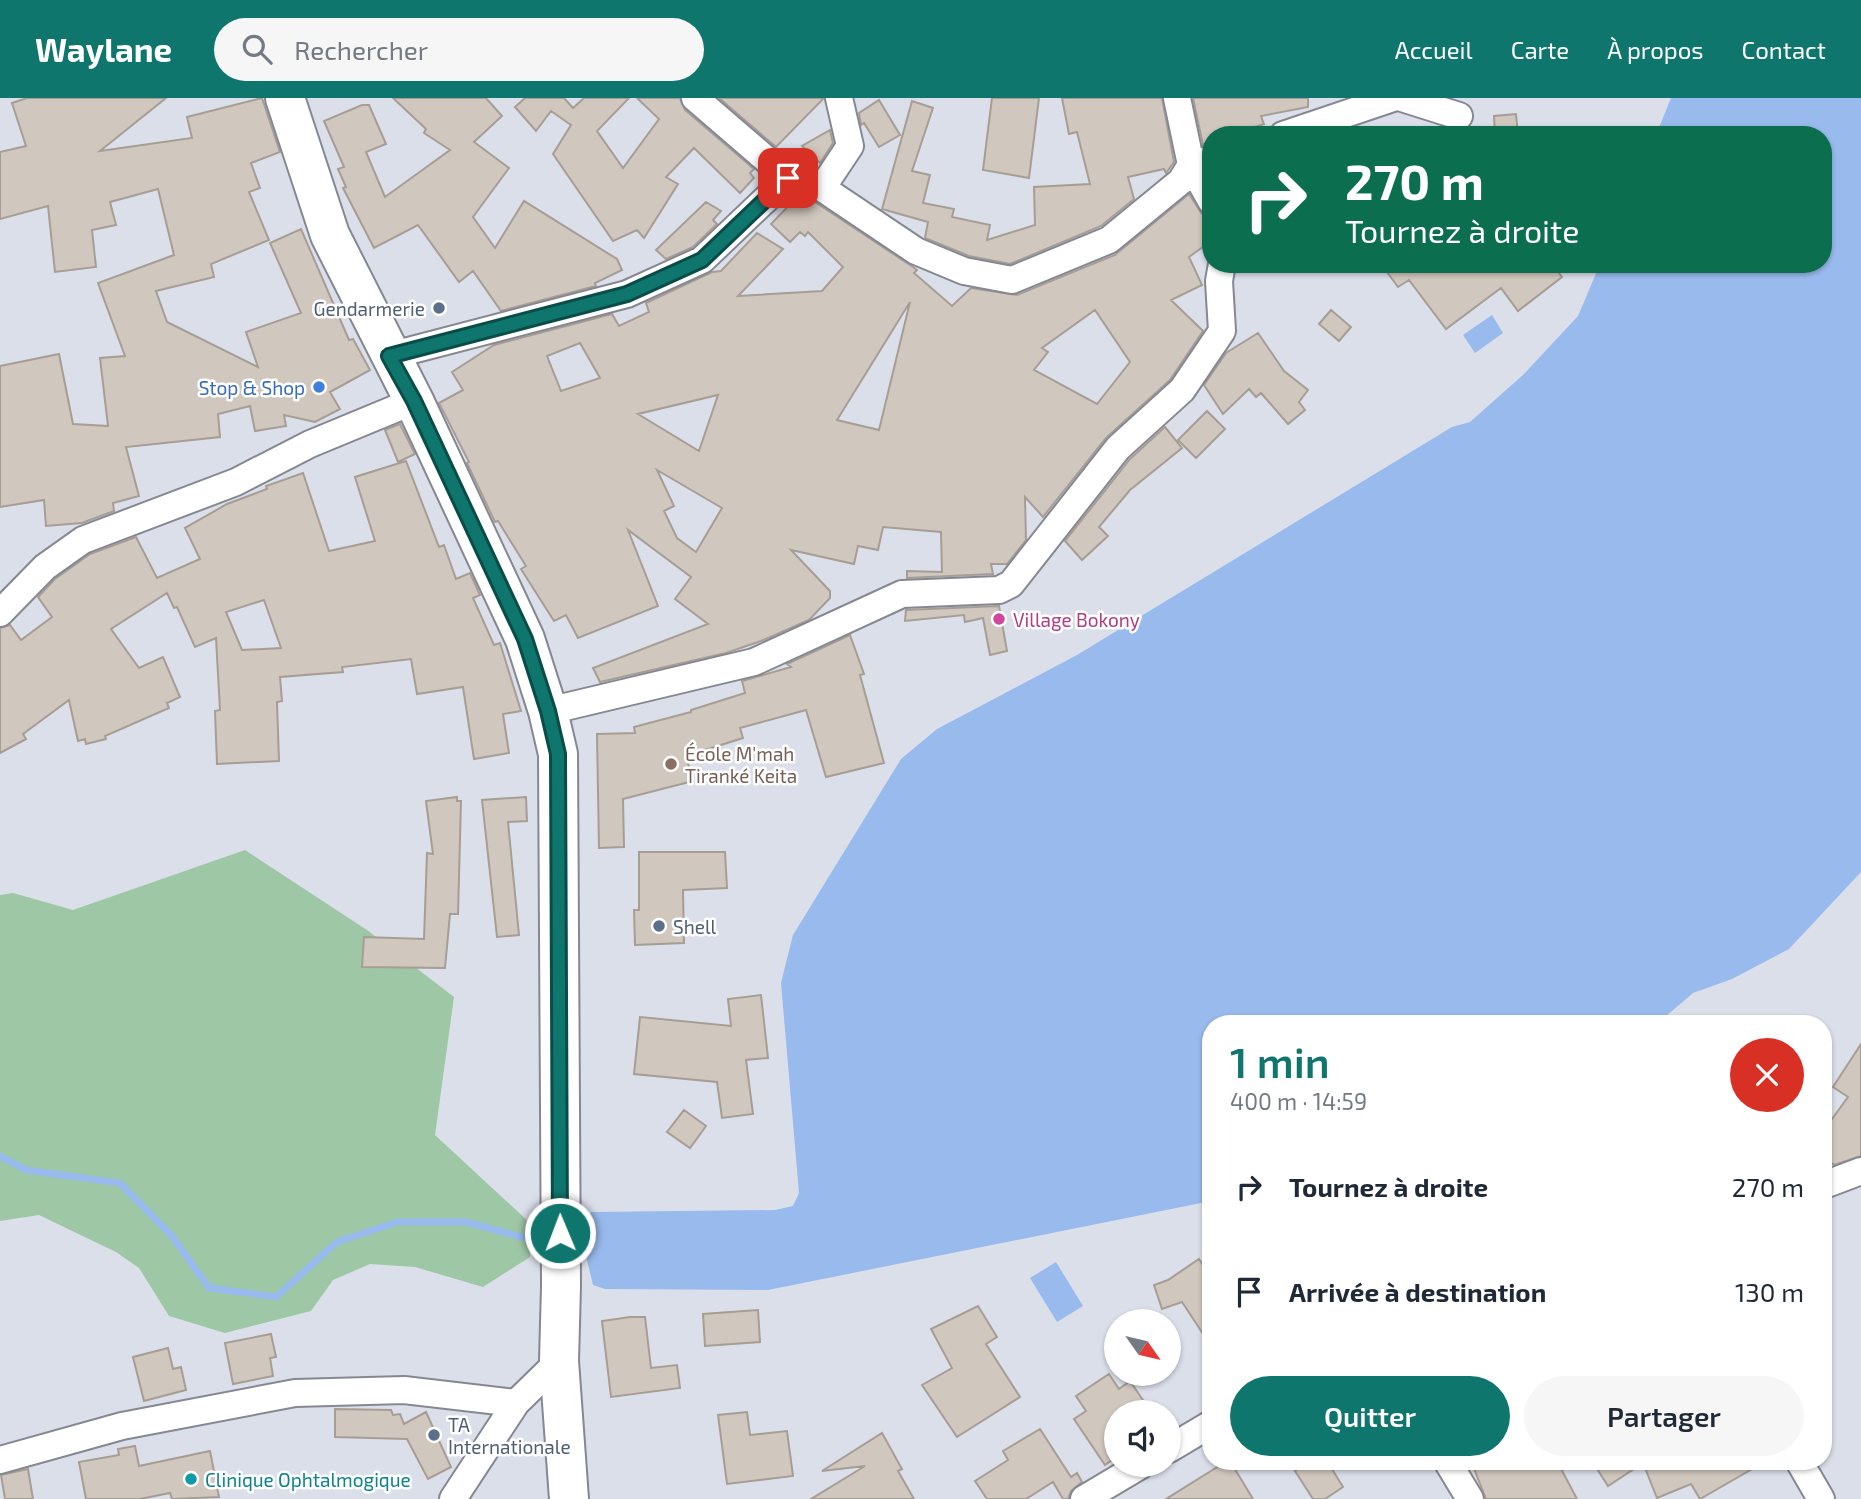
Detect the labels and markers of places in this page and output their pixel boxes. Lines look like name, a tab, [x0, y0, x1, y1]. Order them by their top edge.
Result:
pin	[758, 148, 818, 208]
place label: Gendarmerie	[314, 297, 425, 320]
marker: Gendarmerie	[431, 300, 447, 316]
place label: Stop & Shop	[199, 376, 305, 399]
marker: Stop & Shop	[311, 379, 327, 395]
place label: Village Bokony	[1013, 608, 1140, 631]
marker: Village Bokony	[991, 611, 1007, 627]
place label: École M'mah Tiranké Keita	[685, 742, 797, 787]
marker: École M'mah Tiranké Keita	[663, 756, 679, 772]
place label: Shell	[673, 915, 717, 938]
marker: Shell	[651, 918, 667, 934]
place label: TA Internationale	[448, 1413, 571, 1458]
marker: TA Internationale	[426, 1427, 442, 1443]
place label: Clinique Ophtalmogique	[205, 1468, 411, 1491]
marker: Clinique Ophtalmogique	[183, 1471, 199, 1487]

